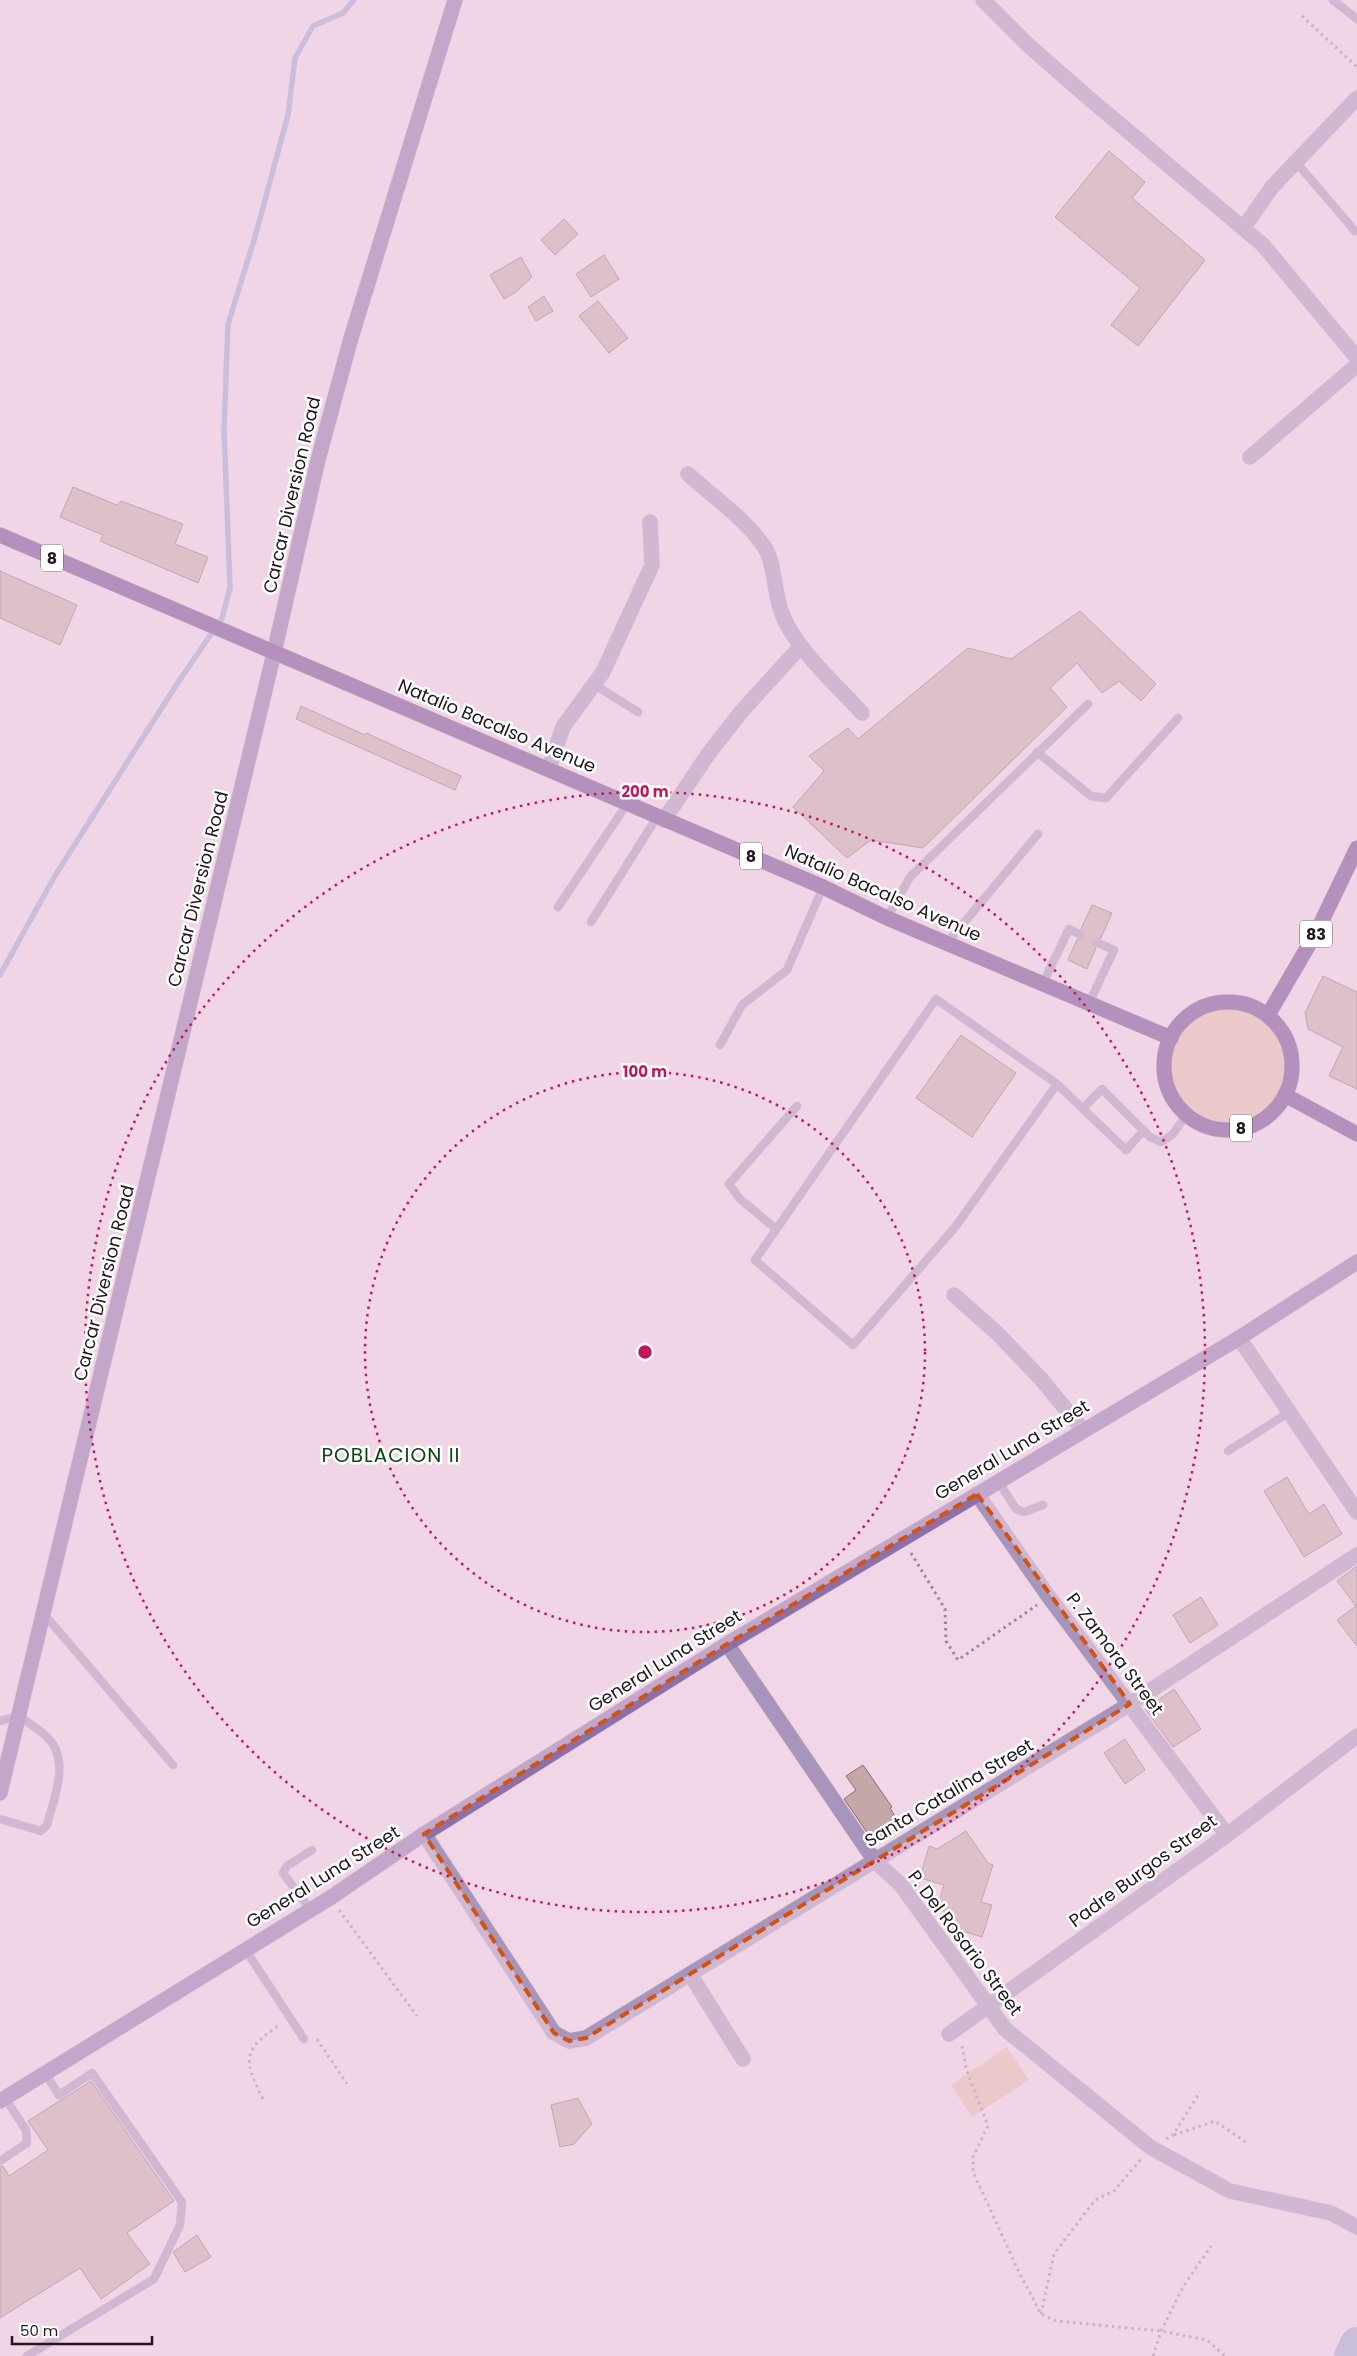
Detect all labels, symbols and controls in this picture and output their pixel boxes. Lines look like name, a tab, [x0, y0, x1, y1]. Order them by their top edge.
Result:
street label: Carcar Diversion Road	[257, 394, 326, 596]
road number: 8	[41, 544, 63, 572]
street label: Natalio Bacalso Avenue	[394, 672, 600, 779]
text: 200 m	[621, 781, 669, 802]
street label: Carcar Diversion Road	[161, 788, 234, 989]
street label: Natalio Bacalso Avenue	[781, 838, 985, 947]
road number: 8	[740, 842, 762, 869]
road number: 83	[1300, 921, 1332, 948]
text: 100 m	[623, 1061, 667, 1082]
road number: 8	[1230, 1114, 1252, 1142]
street label: Carcar Diversion Road	[67, 1182, 140, 1383]
centre of rings	[636, 1343, 654, 1361]
street label: General Luna Street	[930, 1393, 1094, 1506]
district label: POBLACION II	[322, 1441, 461, 1469]
street label: P. Zamora Street	[1061, 1587, 1170, 1720]
street label: General Luna Street	[583, 1603, 746, 1718]
street label: Santa Catalina Street	[860, 1732, 1038, 1853]
street label: Padre Burgos Street	[1064, 1808, 1222, 1933]
street label: General Luna Street	[241, 1819, 404, 1934]
street label: P. Del Rosario Street	[902, 1865, 1028, 2021]
scale bar	[12, 2314, 152, 2346]
text: 50 m	[20, 2320, 58, 2341]

